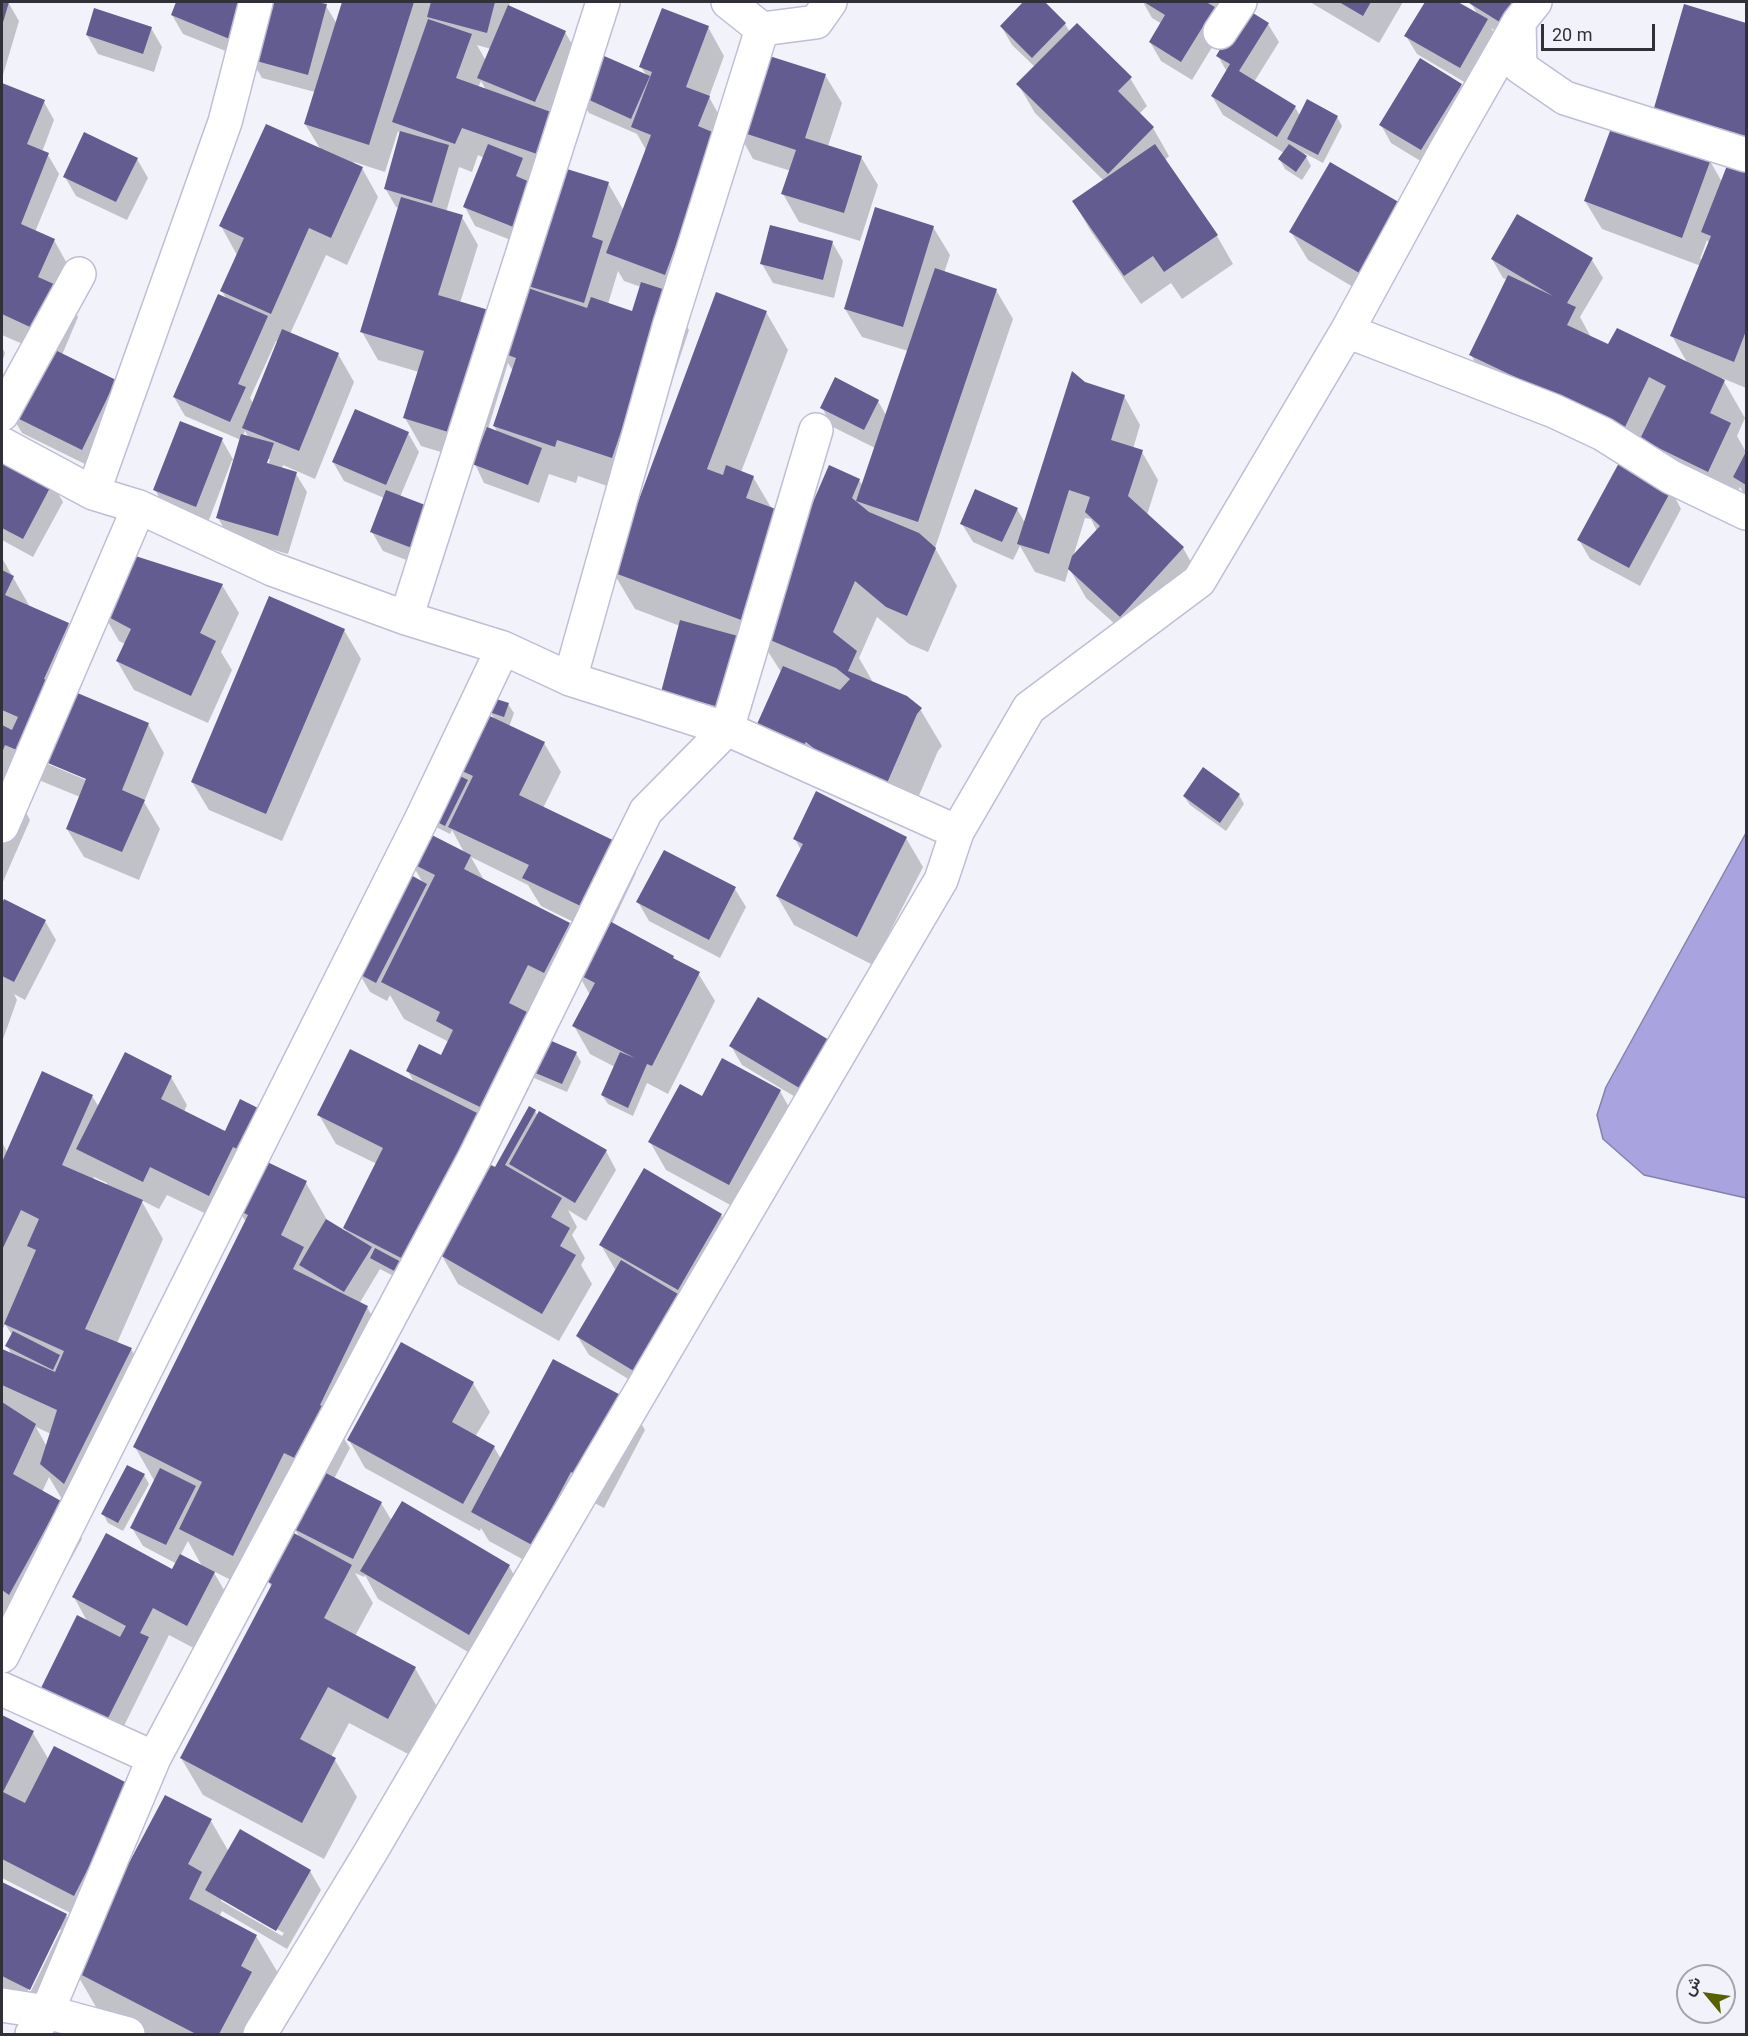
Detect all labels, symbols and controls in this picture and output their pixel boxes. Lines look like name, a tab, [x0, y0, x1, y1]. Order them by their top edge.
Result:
scale bar	[1544, 12, 1658, 50]
text: 20 m	[1552, 24, 1592, 45]
north arrow	[1676, 1964, 1736, 2024]
text: ش	[1679, 1973, 1705, 1999]

